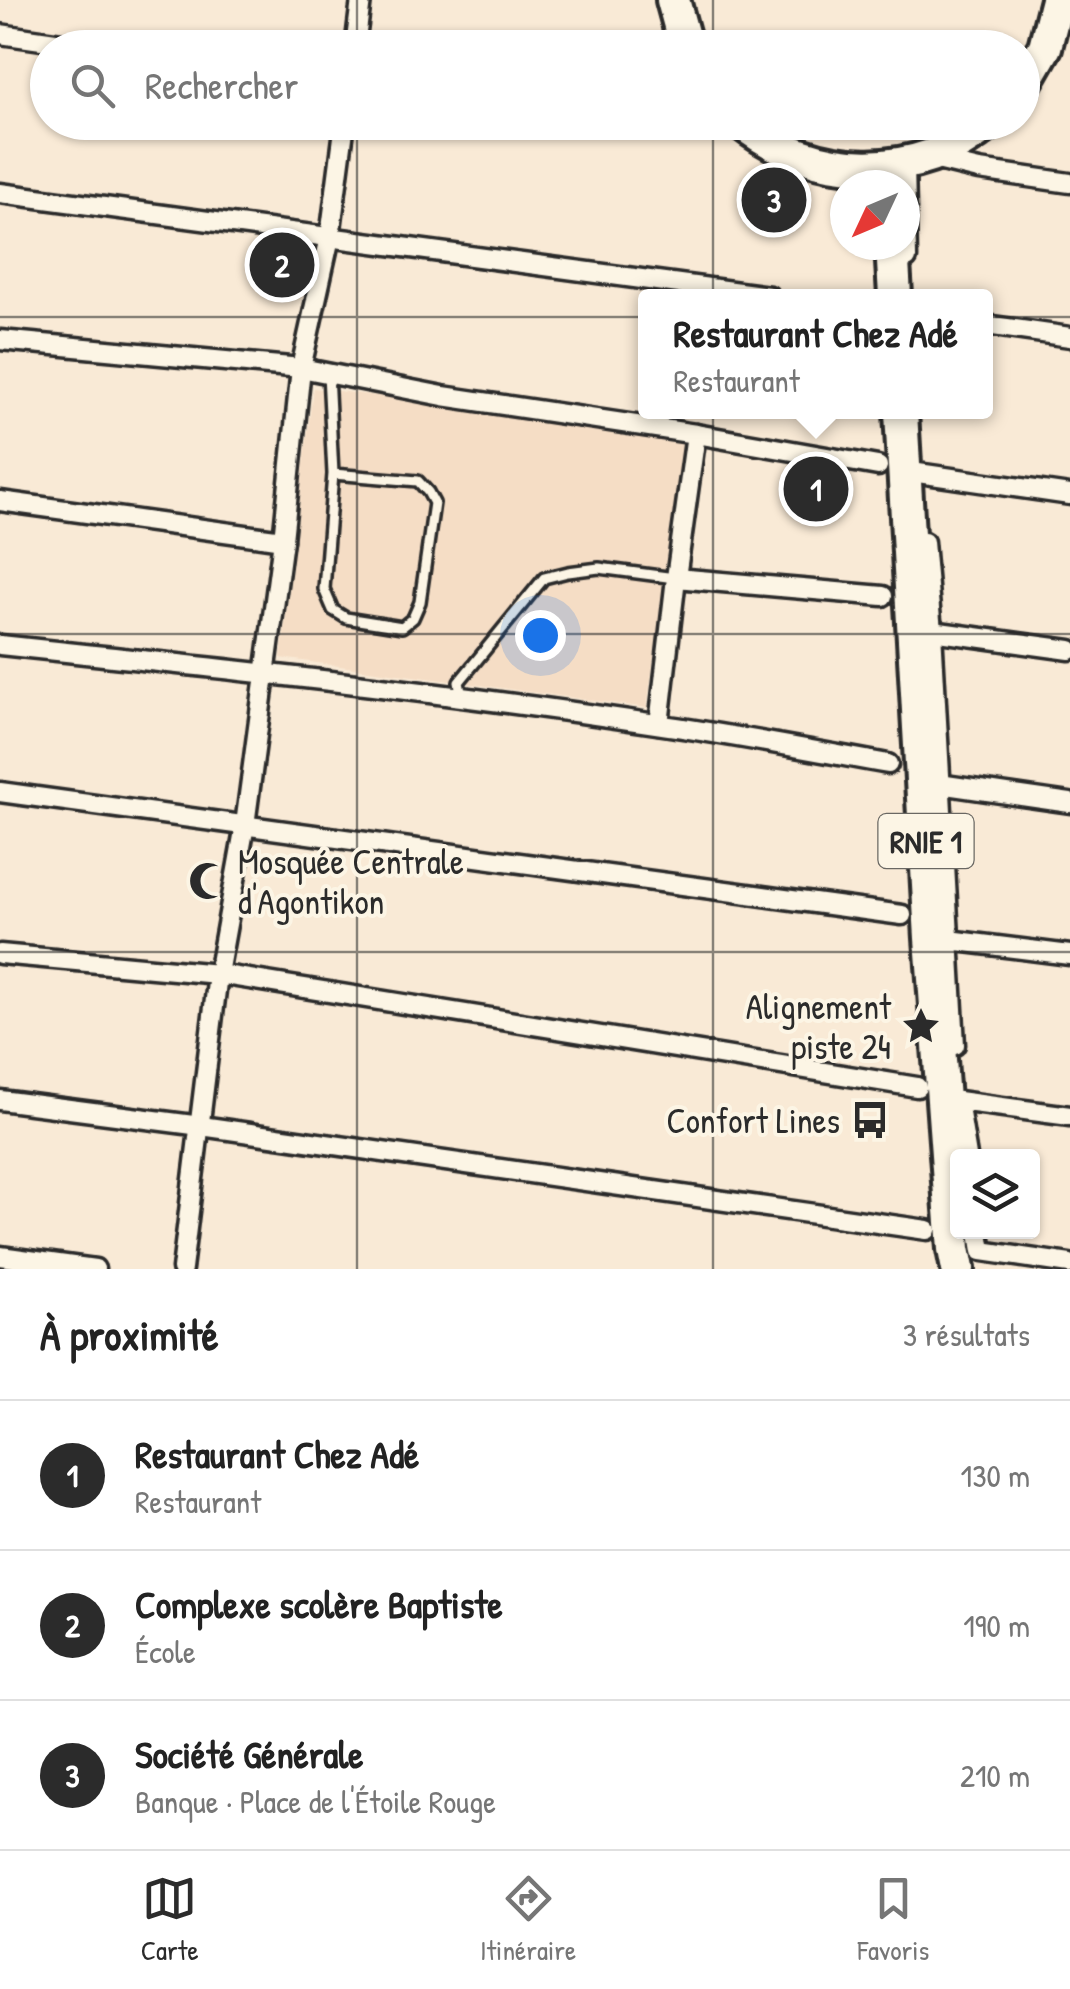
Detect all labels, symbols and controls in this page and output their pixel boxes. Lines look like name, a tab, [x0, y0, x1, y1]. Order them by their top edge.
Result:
search box	[30, 30, 1040, 140]
icon: search	[65, 58, 120, 113]
text: Rechercher	[145, 59, 298, 111]
pin: 3	[742, 162, 806, 238]
north arrow	[830, 170, 920, 260]
pin: 2	[250, 228, 314, 302]
popup	[638, 289, 993, 419]
text: Restaurant Chez Adé	[673, 307, 958, 359]
text: Restaurant	[673, 359, 800, 402]
pin: 1	[784, 452, 848, 526]
your location	[515, 610, 566, 661]
road number: RNIE 1	[878, 814, 974, 868]
place label: Mosquée Centrale d'Agontikon	[238, 838, 464, 925]
mosque icon: Mosquée Centrale d'Agontikon	[187, 860, 229, 902]
place label: Alignement piste 24	[746, 983, 892, 1070]
place icon: Alignement piste 24	[900, 1005, 942, 1047]
place label: Confort Lines	[667, 1097, 840, 1144]
bus stop icon: Confort Lines	[849, 1099, 891, 1141]
map controls	[950, 1149, 1040, 1239]
button: layers	[950, 1149, 1040, 1239]
text: À proximité	[40, 1306, 219, 1363]
text: 3 résultats	[903, 1313, 1030, 1356]
text: Restaurant Chez Adé	[135, 1428, 419, 1480]
text: 1	[67, 1454, 78, 1497]
text: 130 m	[961, 1454, 1030, 1497]
text: Restaurant	[135, 1480, 261, 1523]
text: Complexe scolère Baptiste	[135, 1578, 503, 1630]
text: 2	[65, 1604, 80, 1647]
text: 190 m	[963, 1604, 1030, 1647]
text: École	[135, 1630, 196, 1673]
text: Société Générale	[135, 1728, 364, 1780]
text: 3	[65, 1754, 80, 1797]
text: 210 m	[960, 1754, 1030, 1797]
text: Banque · Place de l'Étoile Rouge	[135, 1780, 496, 1823]
tab: Carte	[141, 1871, 199, 1969]
tab: Itinéraire	[480, 1871, 576, 1969]
tab: Favoris	[858, 1871, 929, 1969]

